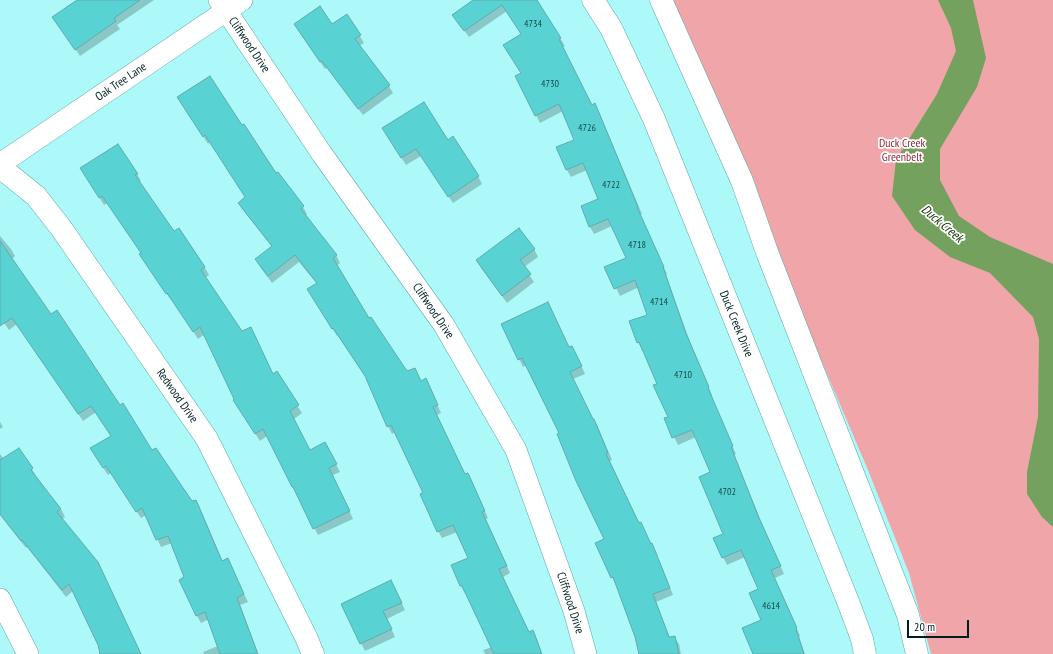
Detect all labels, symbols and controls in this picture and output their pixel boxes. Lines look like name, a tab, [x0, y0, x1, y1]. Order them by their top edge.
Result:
street label: Cliffwood Drive	[225, 14, 273, 76]
house number: 4734	[524, 18, 542, 30]
street label: Oak Tree Lane	[93, 60, 149, 104]
house number: 4730	[541, 78, 559, 90]
house number: 4726	[578, 122, 596, 134]
park label: Duck Creek Greenbelt	[879, 137, 925, 165]
house number: 4722	[602, 179, 620, 191]
water label: Duck Creek	[918, 202, 966, 246]
house number: 4718	[628, 239, 646, 251]
street label: Cliffwood Drive	[409, 280, 457, 342]
street label: Duck Creek Drive	[716, 289, 756, 359]
house number: 4714	[650, 296, 668, 308]
street label: Redwood Drive	[153, 366, 201, 426]
house number: 4710	[674, 369, 692, 381]
house number: 4702	[718, 486, 736, 498]
street label: Cliffwood Drive	[553, 570, 587, 636]
house number: 4614	[762, 600, 780, 612]
scale bar	[909, 612, 971, 638]
text: 20 m	[914, 619, 935, 634]

